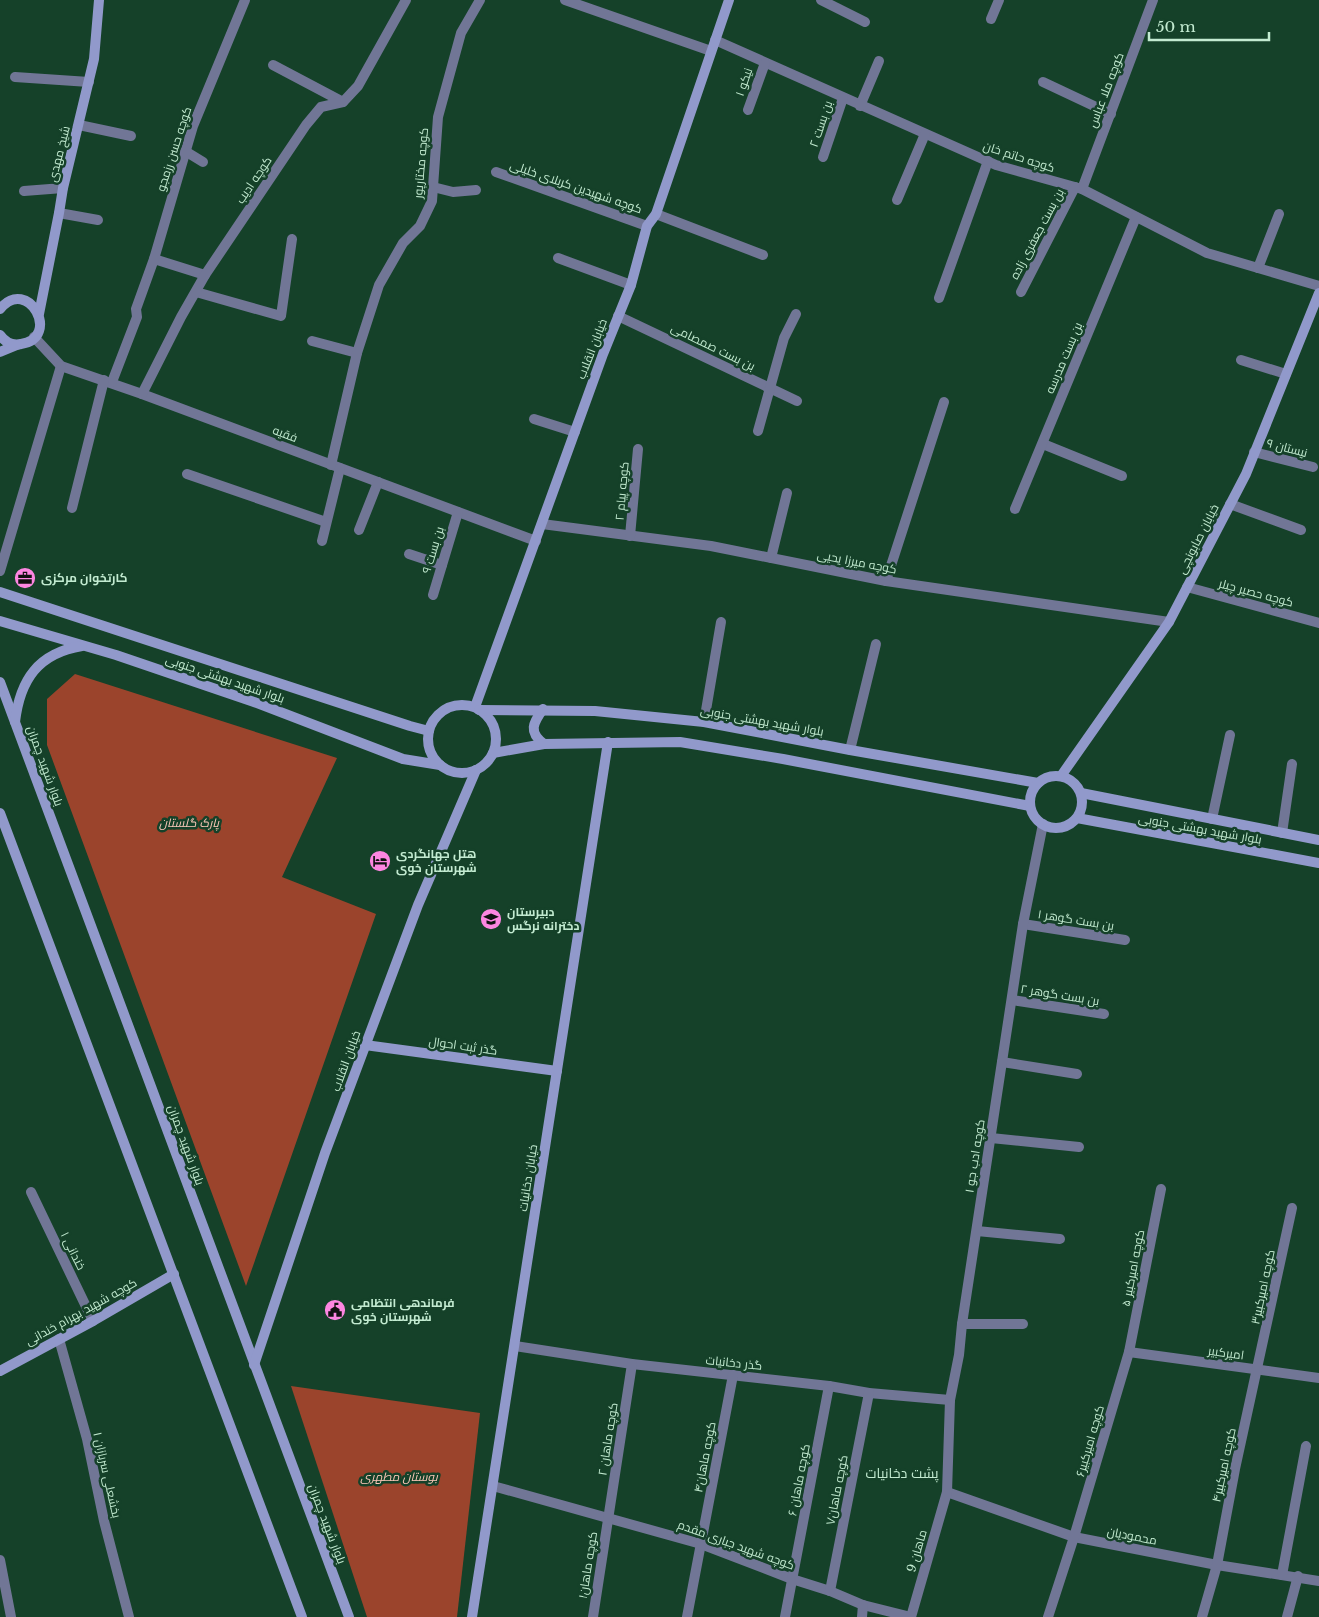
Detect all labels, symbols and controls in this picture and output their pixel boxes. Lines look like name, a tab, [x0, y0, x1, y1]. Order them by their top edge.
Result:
scale bar	[1149, 10, 1269, 42]
text: 50 m	[1156, 17, 1196, 36]
street label: کوچه ملا عباس	[1084, 50, 1129, 130]
street label: نیکو ۱	[732, 66, 755, 98]
street label: بن بست ۲	[806, 99, 835, 149]
street label: کوچه حسن رزمجو	[153, 105, 196, 194]
street label: شیخ مهدی	[44, 124, 74, 184]
street label: کوچه مختارپور	[410, 127, 433, 200]
street label: کوچه حاتم خان	[981, 138, 1057, 177]
street label: کوچه ادیب	[232, 153, 276, 207]
street label: کوچه شهیدین کربلای خلیلی	[507, 157, 644, 218]
street label: بن بست جعفری زاده	[1006, 186, 1067, 282]
street label: خیابان انقلاب	[573, 316, 610, 381]
street label: بن بست صمصامی	[669, 320, 758, 373]
street label: بن بست مدرسه	[1042, 320, 1085, 396]
street label: فقیه	[271, 422, 300, 445]
street label: نیستان ۹	[1265, 435, 1309, 460]
street label: کوچه پیام ۲	[611, 461, 634, 521]
street label: خیابان صابونچی	[1174, 501, 1223, 577]
street label: بن بست ۹	[418, 525, 447, 575]
street label: کوچه میرزا یحیی	[816, 546, 898, 579]
office icon: کارتخوان مرکزی	[13, 566, 37, 590]
place label: کارتخوان مرکزی	[41, 570, 127, 586]
street label: کوچه حصیر چیلر	[1216, 575, 1295, 612]
street label: بلوار شهید بهشتی جنوبی	[164, 651, 287, 706]
street label: بلوار شهید بهشتی جنوبی	[699, 702, 825, 739]
street label: بلوار شهید چمران	[22, 724, 67, 809]
street label: بلوار شهید بهشتی جنوبی	[1137, 810, 1263, 847]
park label: پارک گلستان	[159, 815, 220, 831]
place label: هتل جهانگردی شهرستان خوی	[396, 846, 477, 876]
hotel icon: هتل جهانگردی شهرستان خوی	[368, 849, 392, 873]
place label: دبیرستان دخترانه نرگس	[507, 904, 579, 934]
street label: بن بست گوهر ۱	[1037, 906, 1115, 933]
school or university icon: دبیرستان دخترانه نرگس	[479, 907, 503, 931]
street label: بن بست گوهر ۲	[1020, 981, 1101, 1008]
street label: خیابان انقلاب	[328, 1028, 363, 1093]
street label: گذر ثبت احوال	[428, 1033, 498, 1058]
street label: بلوار شهید چمران	[163, 1103, 208, 1188]
street label: کوچه ادب جو ۱	[961, 1118, 990, 1194]
street label: خیابان دخانیات	[515, 1143, 540, 1213]
street label: کوچه امیرکبیر ۵	[1118, 1228, 1149, 1308]
street label: خندانی ۱	[58, 1229, 89, 1272]
street label: کوچه امیرکبیر۳	[1247, 1248, 1280, 1326]
street label: کوچه شهید بهرام خندانی	[22, 1275, 140, 1350]
place label: فرماندهی انتظامی شهرستان خوی	[351, 1295, 455, 1325]
public building icon: فرماندهی انتظامی شهرستان خوی	[323, 1298, 347, 1322]
street label: امیرکبیر	[1206, 1342, 1245, 1362]
street label: گذر دخانیات	[705, 1352, 763, 1373]
street label: کوچه ماهان ۲	[594, 1401, 623, 1477]
street label: کوچه امیرکبیر۶	[1072, 1403, 1109, 1479]
street label: کوچه ماهان۴	[690, 1420, 721, 1494]
street label: کوچه امیرکبیر۴	[1208, 1426, 1241, 1504]
street label: بخشعلی سربازان ۱	[90, 1430, 125, 1519]
street label: کوچه ماهان ۶	[784, 1443, 815, 1518]
street label: کوچه ماهان۷	[822, 1453, 853, 1527]
district label: پشت دخانیات	[866, 1464, 939, 1483]
park label: بوستان مطهری	[360, 1469, 438, 1484]
street label: بلوار شهید چمران	[303, 1482, 350, 1567]
street label: کوچه شهید جباری مقدم	[675, 1516, 797, 1575]
street label: محمودیان	[1106, 1523, 1158, 1548]
street label: ماهان 9	[903, 1528, 930, 1574]
street label: کوچه ماهان۱	[575, 1530, 602, 1600]

